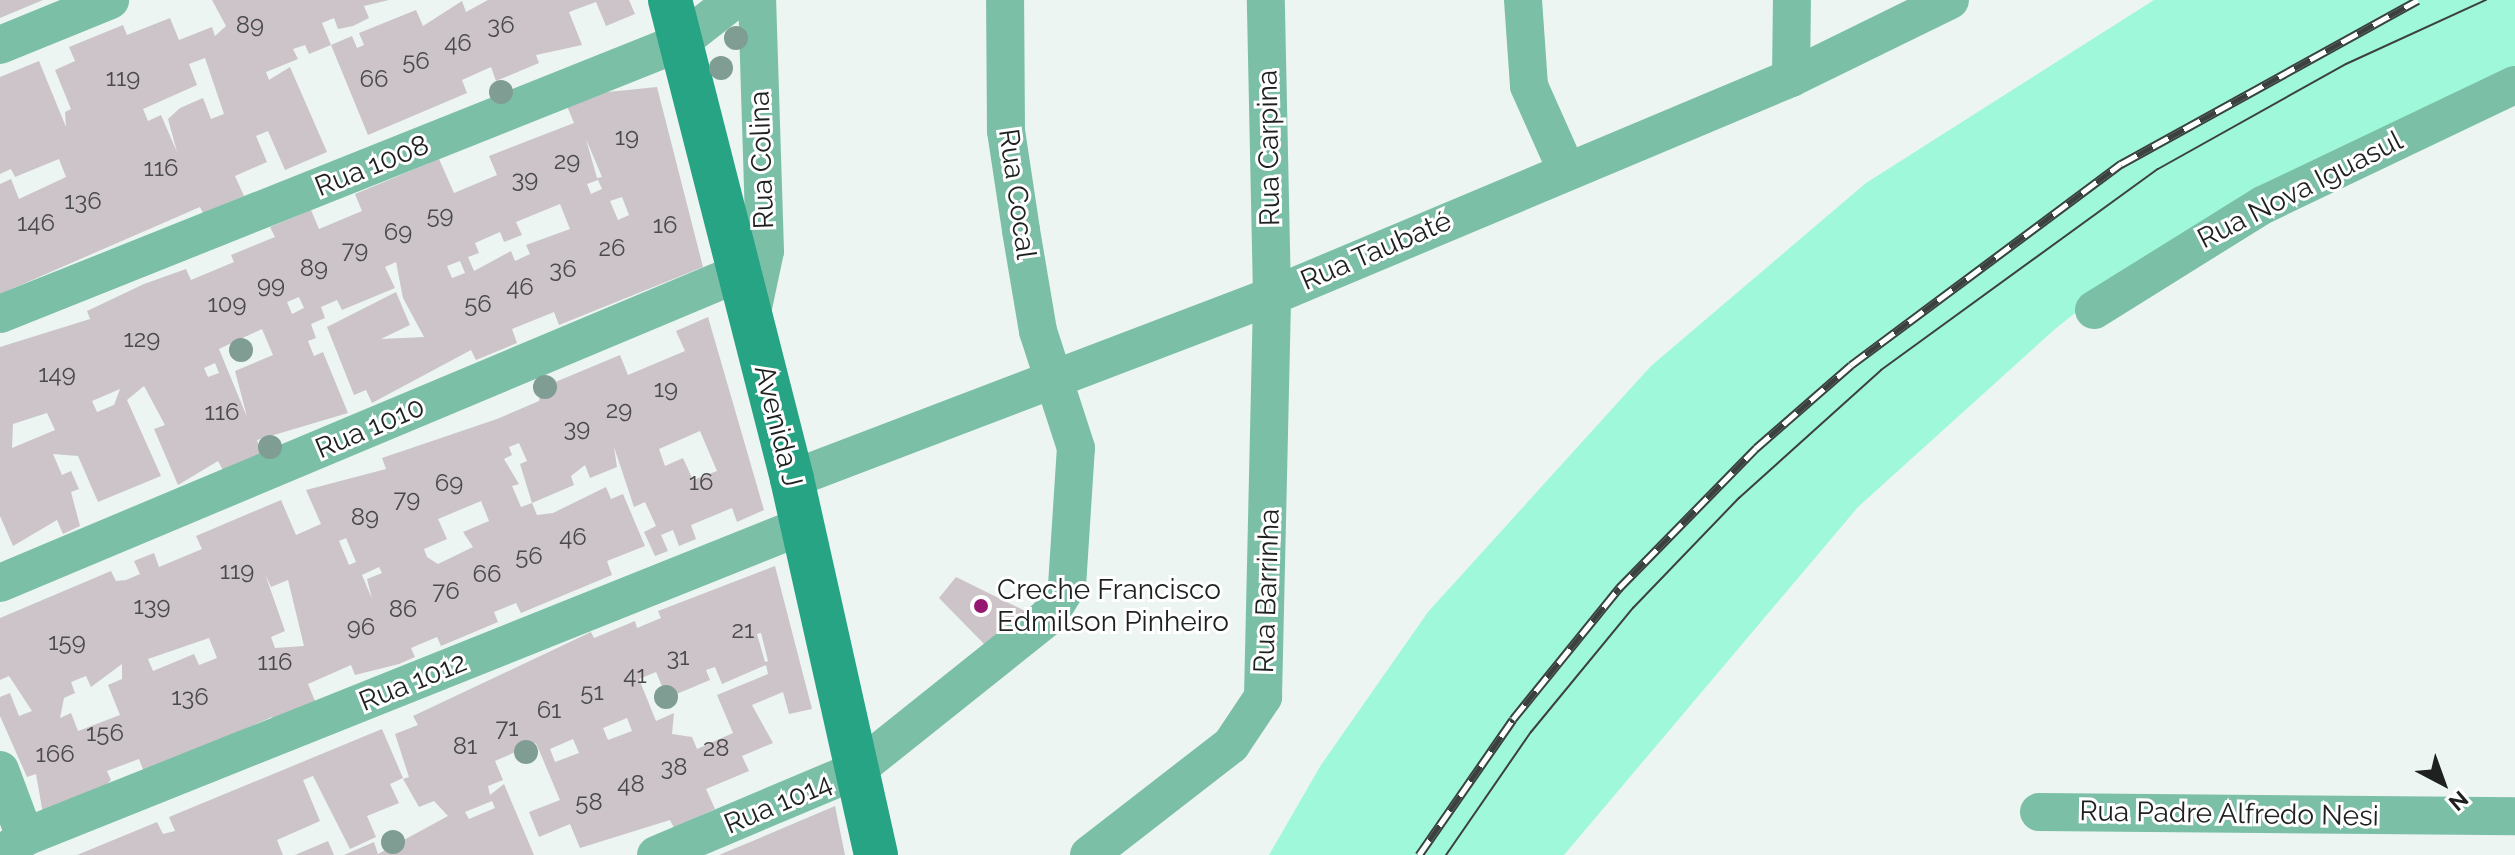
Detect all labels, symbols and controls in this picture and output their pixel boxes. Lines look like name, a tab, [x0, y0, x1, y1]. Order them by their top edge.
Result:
house number: 89	[236, 11, 264, 39]
house number: 36	[487, 11, 515, 39]
house number: 46	[444, 29, 472, 57]
house number: 56	[402, 47, 430, 75]
house number: 119	[106, 64, 140, 92]
house number: 66	[360, 65, 388, 93]
street label: Rua Carpina	[1251, 70, 1287, 226]
street label: Rua Colina	[743, 90, 781, 230]
house number: 19	[615, 123, 639, 151]
street label: Rua Nova Iguasul	[2192, 124, 2408, 256]
street label: Rua Cocal	[991, 127, 1043, 261]
street label: Rua 1008	[310, 128, 434, 204]
house number: 29	[554, 147, 580, 175]
house number: 116	[143, 154, 179, 182]
house number: 39	[512, 165, 538, 193]
house number: 136	[64, 187, 102, 215]
house number: 59	[426, 201, 454, 229]
street label: Rua Taubaté	[1295, 204, 1457, 298]
house number: 146	[17, 209, 55, 237]
house number: 16	[653, 211, 677, 239]
house number: 69	[384, 218, 412, 246]
house number: 26	[599, 234, 625, 262]
house number: 79	[342, 236, 368, 264]
house number: 89	[300, 254, 328, 282]
house number: 36	[549, 255, 577, 283]
house number: 99	[257, 271, 285, 299]
house number: 46	[506, 273, 534, 301]
house number: 109	[207, 290, 247, 318]
house number: 56	[464, 290, 492, 318]
house number: 129	[124, 325, 160, 353]
house number: 149	[38, 360, 76, 388]
street label: Avenida J	[747, 361, 809, 491]
house number: 19	[654, 375, 678, 403]
street label: Rua 1010	[310, 390, 430, 466]
house number: 29	[606, 396, 632, 424]
house number: 116	[204, 398, 240, 426]
house number: 39	[564, 414, 590, 442]
house number: 16	[689, 468, 713, 496]
house number: 69	[435, 469, 463, 497]
house number: 79	[394, 485, 420, 513]
house number: 89	[351, 503, 379, 531]
street label: Rua Barrinha	[1247, 508, 1287, 674]
house number: 46	[559, 523, 587, 551]
house number: 56	[515, 542, 543, 570]
house number: 119	[220, 557, 254, 585]
house number: 66	[473, 560, 501, 588]
place label: Creche Francisco Edmilson Pinheiro	[997, 573, 1229, 639]
house number: 76	[432, 577, 460, 605]
house number: 139	[133, 592, 171, 620]
house number: 86	[389, 595, 417, 623]
marker: Creche Francisco Edmilson Pinheiro	[972, 597, 990, 615]
house number: 96	[347, 613, 375, 641]
house number: 21	[732, 616, 754, 644]
house number: 159	[48, 628, 86, 656]
house number: 31	[666, 643, 690, 671]
street label: Rua 1012	[354, 645, 472, 719]
house number: 116	[257, 648, 293, 676]
house number: 41	[623, 661, 647, 689]
house number: 51	[580, 678, 604, 706]
house number: 136	[171, 683, 209, 711]
house number: 61	[537, 696, 561, 724]
house number: 71	[495, 714, 519, 742]
house number: 156	[86, 719, 124, 747]
house number: 81	[453, 732, 477, 760]
house number: 28	[703, 734, 729, 762]
house number: 166	[35, 740, 75, 768]
north arrow	[2403, 743, 2483, 823]
house number: 38	[660, 753, 688, 781]
street label: Rua 1014	[719, 766, 837, 842]
house number: 48	[617, 770, 645, 798]
text: N	[2444, 786, 2474, 816]
house number: 58	[575, 788, 603, 816]
street label: Rua Padre Alfredo Nesi	[2079, 795, 2379, 833]

